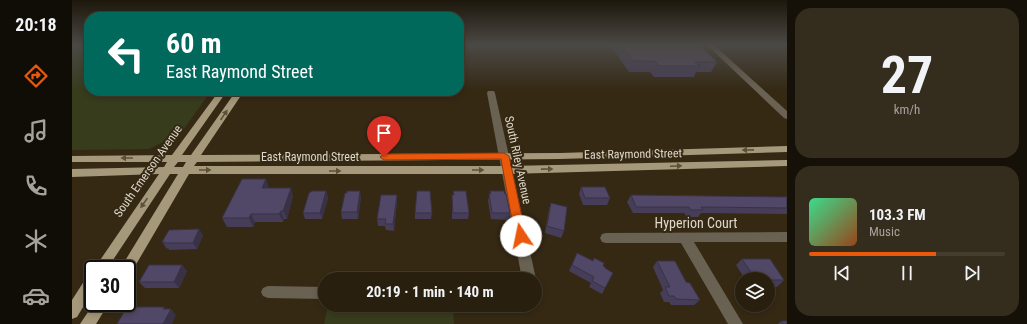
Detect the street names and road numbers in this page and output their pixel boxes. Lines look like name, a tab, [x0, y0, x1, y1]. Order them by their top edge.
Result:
street label: South Riley Avenue	[502, 115, 534, 206]
street label: South Emerson Avenue	[111, 122, 185, 220]
street label: East Raymond Street	[584, 146, 683, 162]
street label: East Raymond Street	[261, 150, 360, 164]
street label: Hyperion Court	[655, 215, 737, 231]

